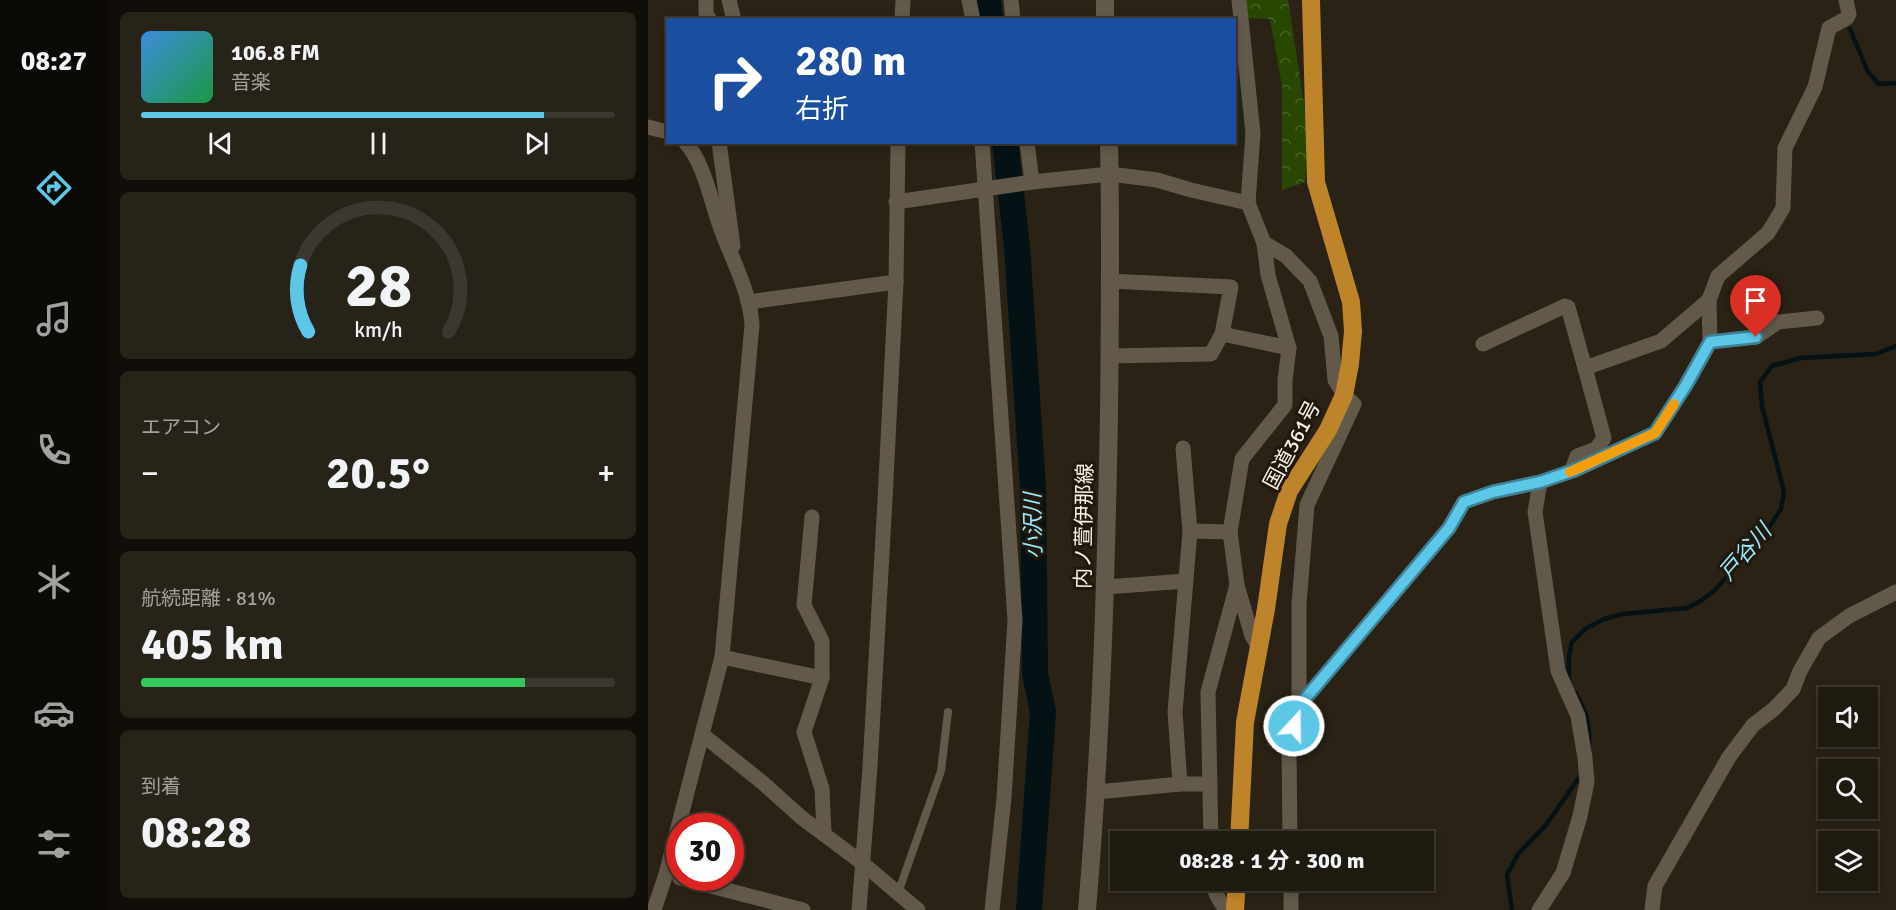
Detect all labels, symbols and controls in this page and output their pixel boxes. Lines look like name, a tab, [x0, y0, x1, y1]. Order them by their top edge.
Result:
text: 280 m	[795, 36, 906, 87]
text: 106.8 FM	[231, 39, 320, 66]
icon: right	[696, 42, 774, 120]
text: 08:27	[21, 45, 87, 78]
text: 音楽	[231, 70, 271, 95]
text: 右折	[795, 93, 849, 126]
icon: previous	[204, 127, 237, 160]
icon: pause	[362, 127, 395, 160]
icon: next	[520, 127, 553, 160]
icon: directions	[33, 167, 75, 209]
text: 28	[344, 248, 412, 325]
pin	[1730, 275, 1781, 337]
icon: arrive	[1739, 284, 1772, 317]
icon: music	[33, 298, 75, 340]
text: km/h	[354, 318, 402, 344]
street label: 国道361号	[1258, 396, 1326, 494]
text: エアコン	[141, 415, 221, 440]
icon: phone	[33, 429, 75, 471]
text: 20.5°	[326, 446, 430, 501]
text: −	[141, 453, 159, 494]
text: +	[597, 453, 615, 494]
street label: 内ノ萱伊那線	[1070, 463, 1098, 589]
water label: 小沢川	[1019, 491, 1047, 559]
water label: 戸谷川	[1713, 517, 1778, 586]
icon: climate	[33, 561, 75, 603]
text: 航続距離 · 81%	[141, 586, 276, 611]
text: 405 km	[141, 617, 284, 672]
map controls	[1818, 687, 1878, 891]
button: sound	[1818, 687, 1878, 747]
icon: car	[33, 692, 75, 734]
position arrow	[1262, 694, 1326, 758]
button: search	[1818, 759, 1878, 819]
text: 到着	[141, 774, 181, 799]
text: 08:28	[141, 805, 251, 860]
speed limit sign: 30	[666, 813, 744, 891]
icon: filters	[33, 823, 75, 865]
button: layers	[1818, 831, 1878, 891]
text: 08:28 · 1 分 · 300 m	[1180, 847, 1364, 874]

